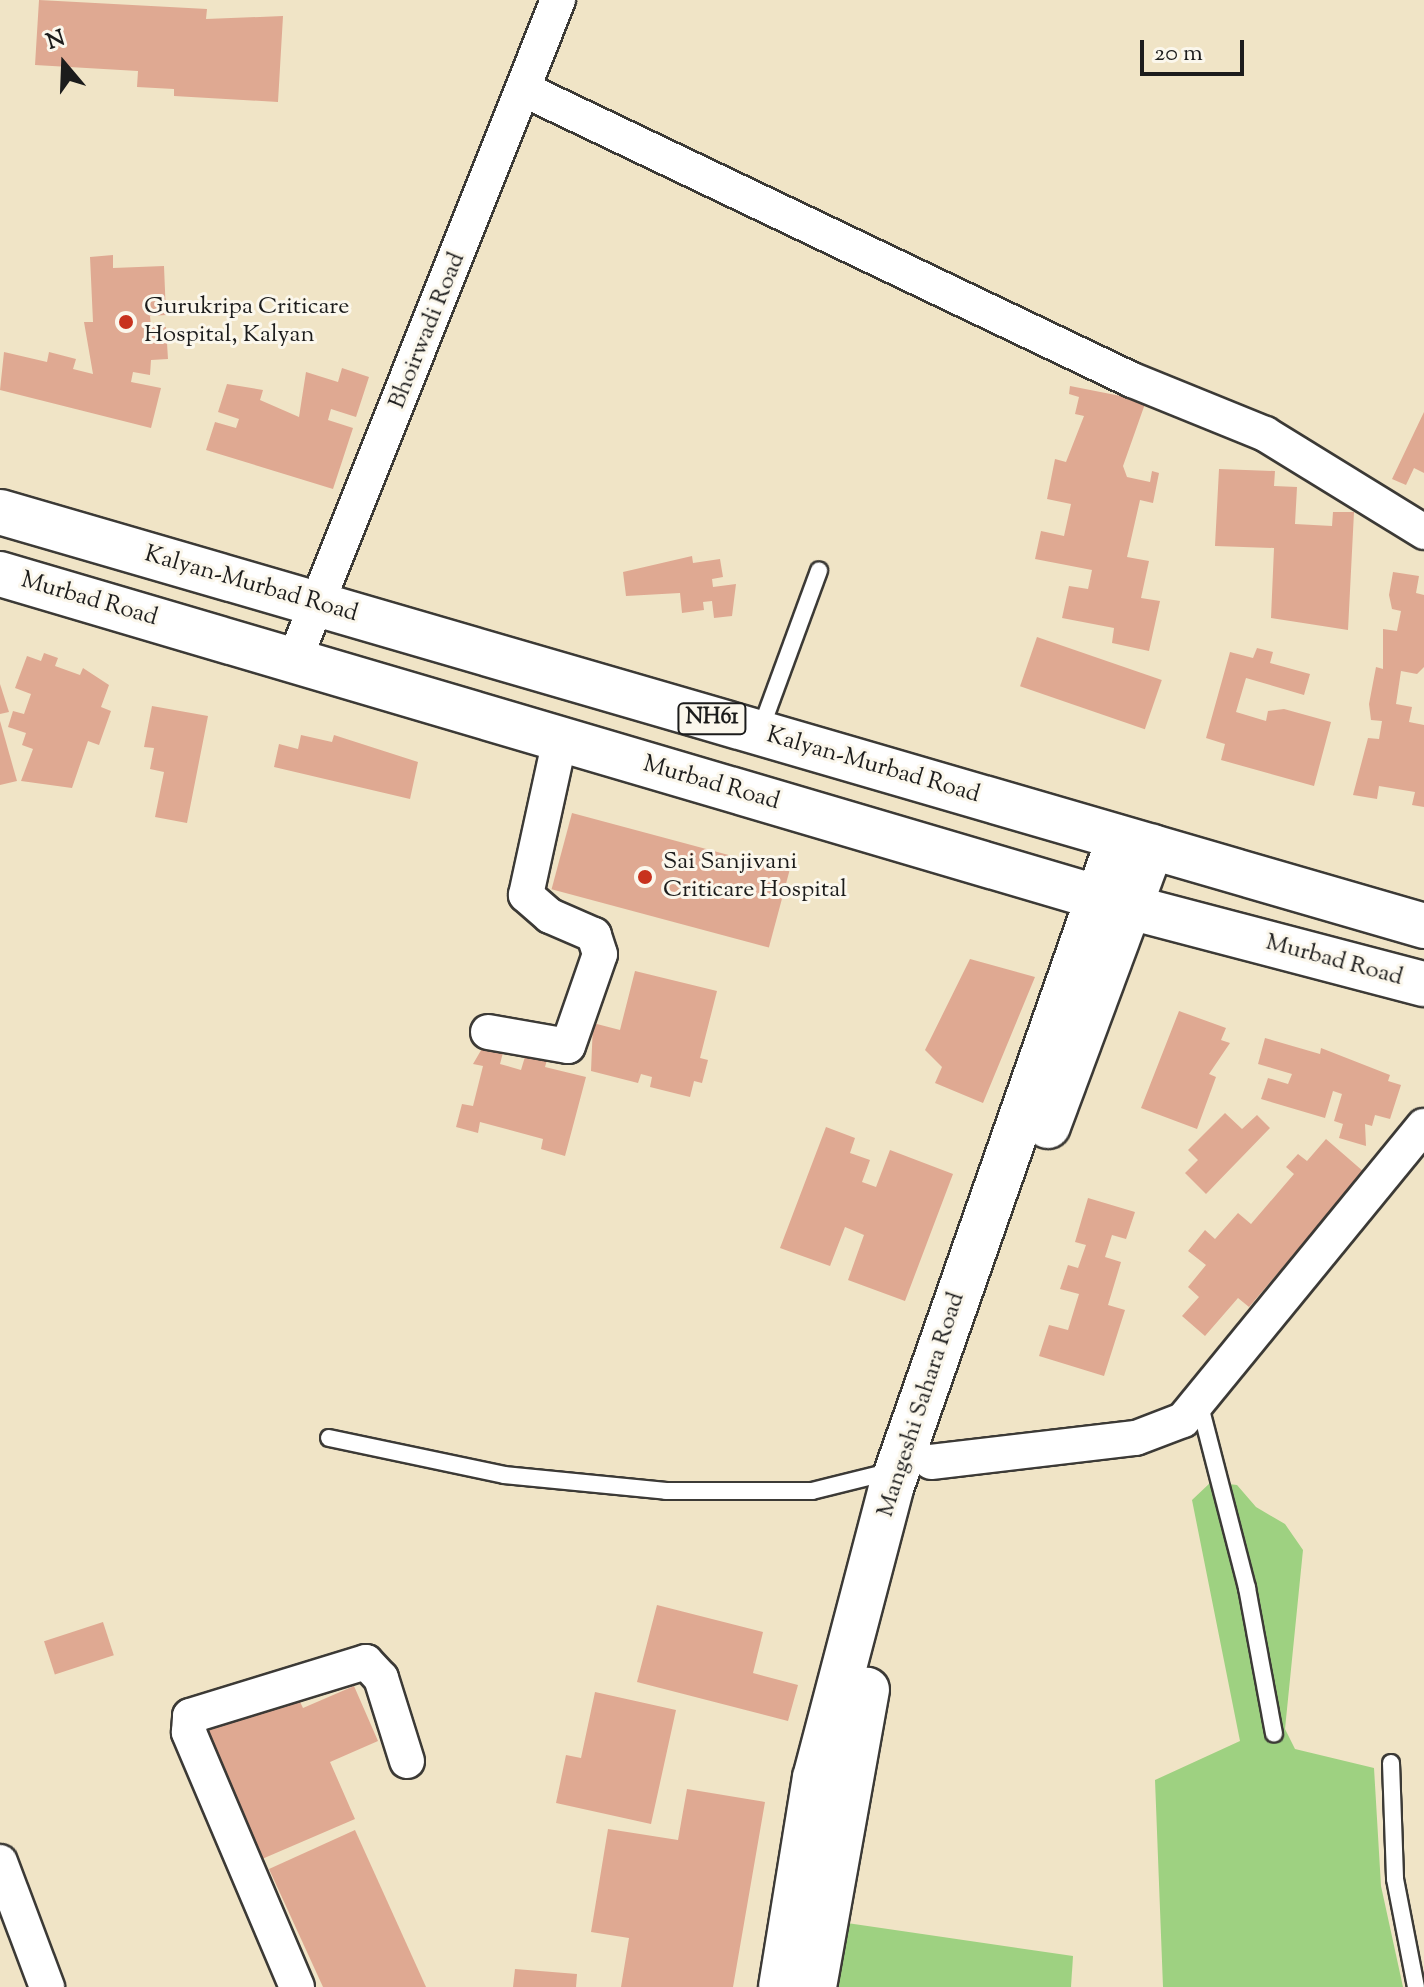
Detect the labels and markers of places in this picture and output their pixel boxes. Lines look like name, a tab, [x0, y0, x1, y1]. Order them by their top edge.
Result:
place label: Gurukripa Criticare Hospital, Kalyan	[144, 294, 349, 350]
marker: Gurukripa Criticare Hospital, Kalyan	[115, 311, 137, 333]
place label: Sai Sanjivani Criticare Hospital	[663, 849, 847, 905]
marker: Sai Sanjivani Criticare Hospital	[634, 866, 656, 888]

